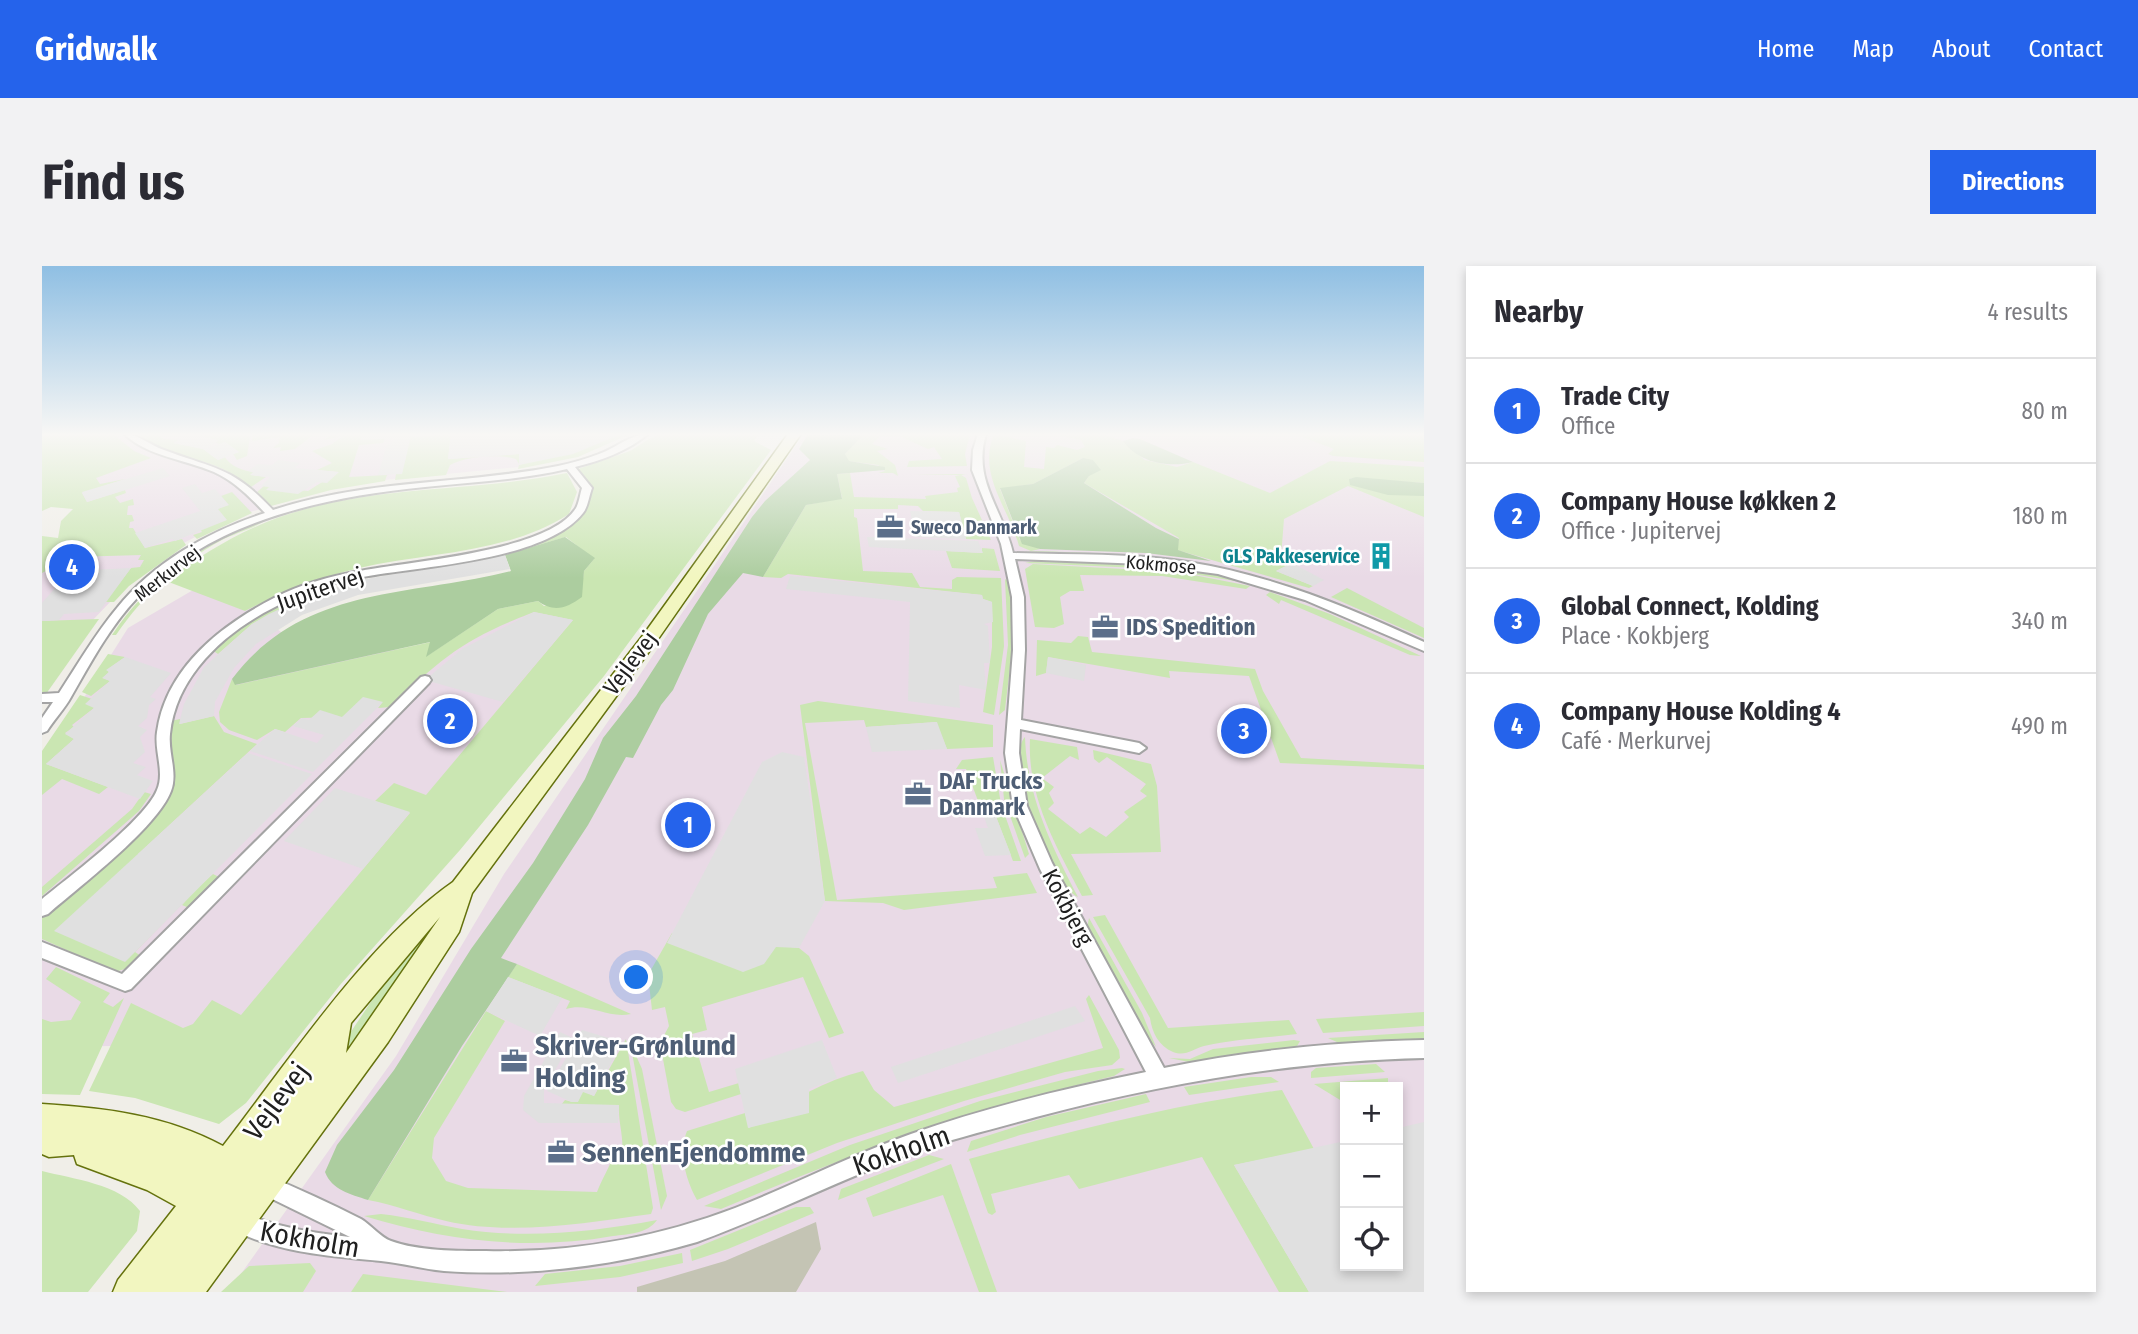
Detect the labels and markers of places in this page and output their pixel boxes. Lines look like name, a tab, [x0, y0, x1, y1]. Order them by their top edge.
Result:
office icon: Sweco Danmark	[875, 512, 905, 542]
place label: Sweco Danmark	[911, 516, 1037, 539]
pin: 4	[49, 541, 95, 593]
building icon: GLS Pakkeservice	[1366, 541, 1396, 571]
place label: GLS Pakkeservice	[1222, 545, 1360, 568]
office icon: IDS Spedition	[1090, 612, 1120, 642]
place label: IDS Spedition	[1126, 613, 1256, 641]
pin: 2	[427, 695, 473, 747]
pin: 3	[1221, 705, 1267, 757]
place label: DAF Trucks Danmark	[939, 767, 1043, 821]
office icon: DAF Trucks Danmark	[903, 779, 933, 809]
pin: 1	[665, 799, 711, 851]
place label: Skriver-Grønlund Holding	[535, 1029, 736, 1094]
office icon: Skriver-Grønlund Holding	[499, 1046, 529, 1076]
place label: SennenEjendomme	[582, 1136, 805, 1169]
office icon: SennenEjendomme	[546, 1137, 576, 1167]

